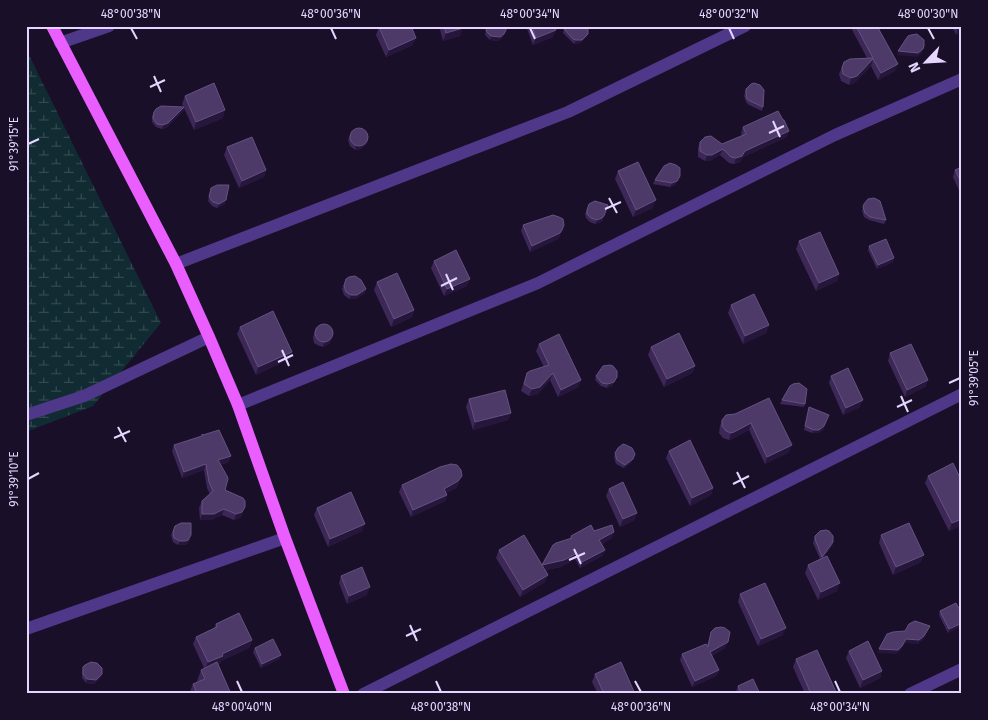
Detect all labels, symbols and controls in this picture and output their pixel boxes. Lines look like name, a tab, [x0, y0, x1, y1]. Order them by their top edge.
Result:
text: 48°00'38"N	[101, 7, 161, 21]
text: 48°00'36"N	[301, 7, 361, 21]
text: 48°00'34"N	[500, 7, 560, 21]
text: 48°00'32"N	[699, 7, 759, 21]
text: 48°00'30"N	[898, 7, 958, 21]
north arrow	[900, 38, 950, 88]
text: N	[905, 59, 924, 75]
text: 91°39'15"E	[7, 117, 21, 171]
text: 91°39'05"E	[967, 350, 981, 406]
text: 91°39'10"E	[7, 451, 21, 507]
text: 48°00'40"N	[212, 700, 272, 714]
text: 48°00'38"N	[411, 700, 471, 714]
text: 48°00'36"N	[611, 700, 671, 714]
text: 48°00'34"N	[810, 700, 870, 714]

